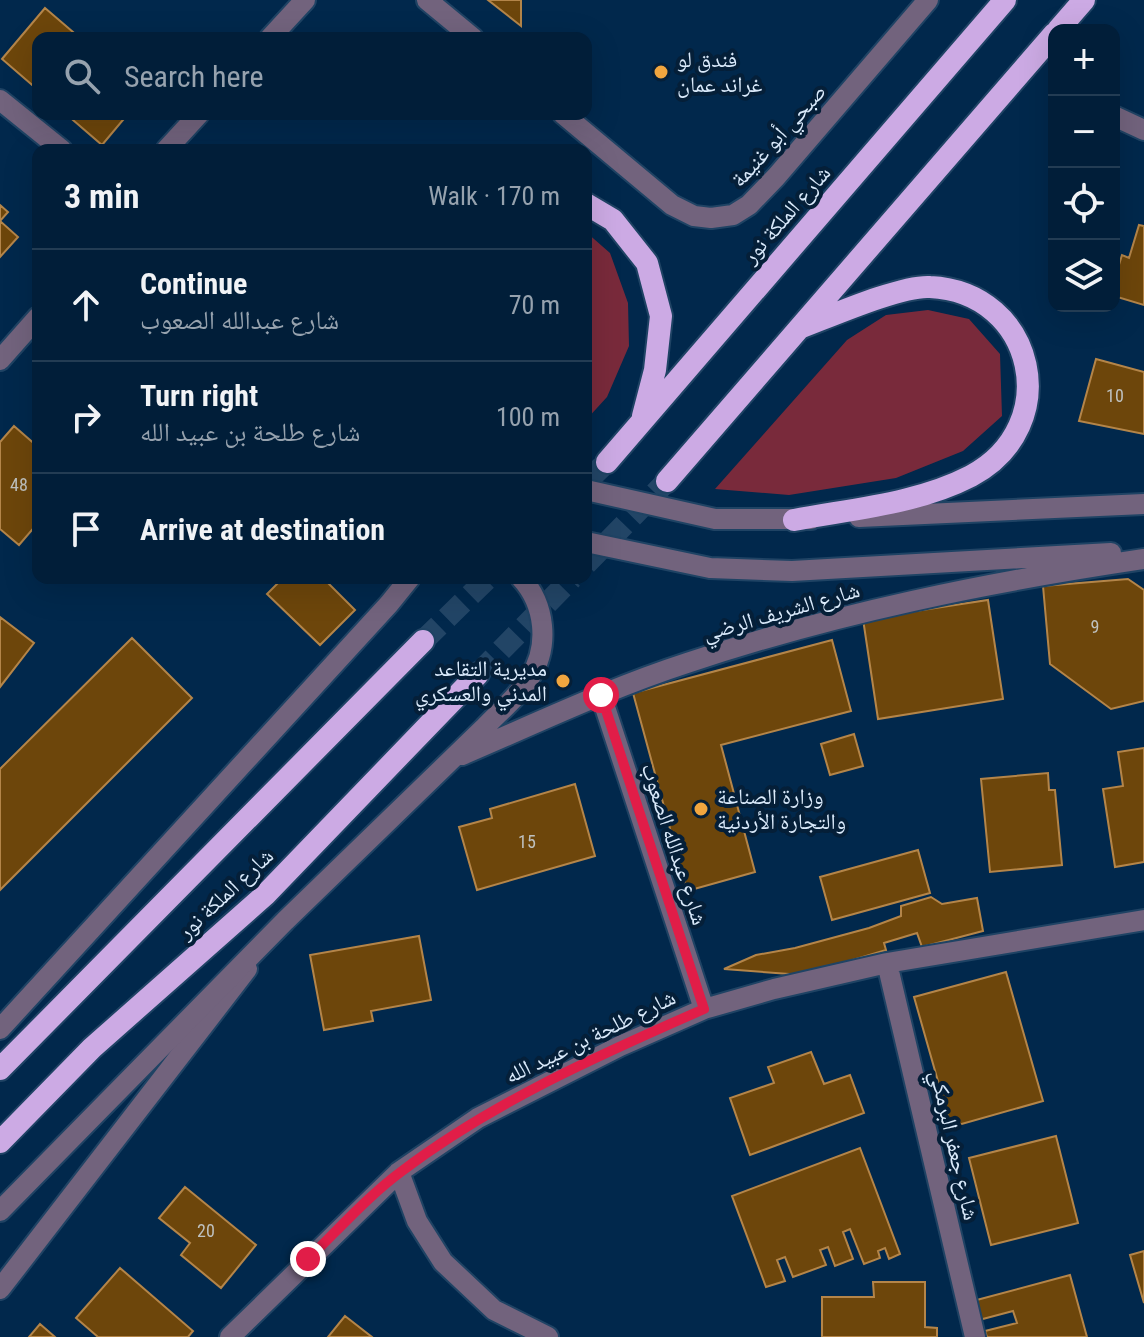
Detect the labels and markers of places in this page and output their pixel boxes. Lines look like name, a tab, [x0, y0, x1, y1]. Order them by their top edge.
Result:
place label: فندق لو غراند عمان	[677, 47, 762, 98]
marker: فندق لو غراند عمان	[652, 63, 670, 81]
place label: مديرية التقاعد المدني والعسكري	[415, 656, 547, 711]
marker: مديرية التقاعد المدني والعسكري	[554, 672, 572, 690]
place label: وزارة الصناعة والتجارة الأردنية	[717, 784, 846, 834]
marker: وزارة الصناعة والتجارة الأردنية	[692, 800, 710, 818]

